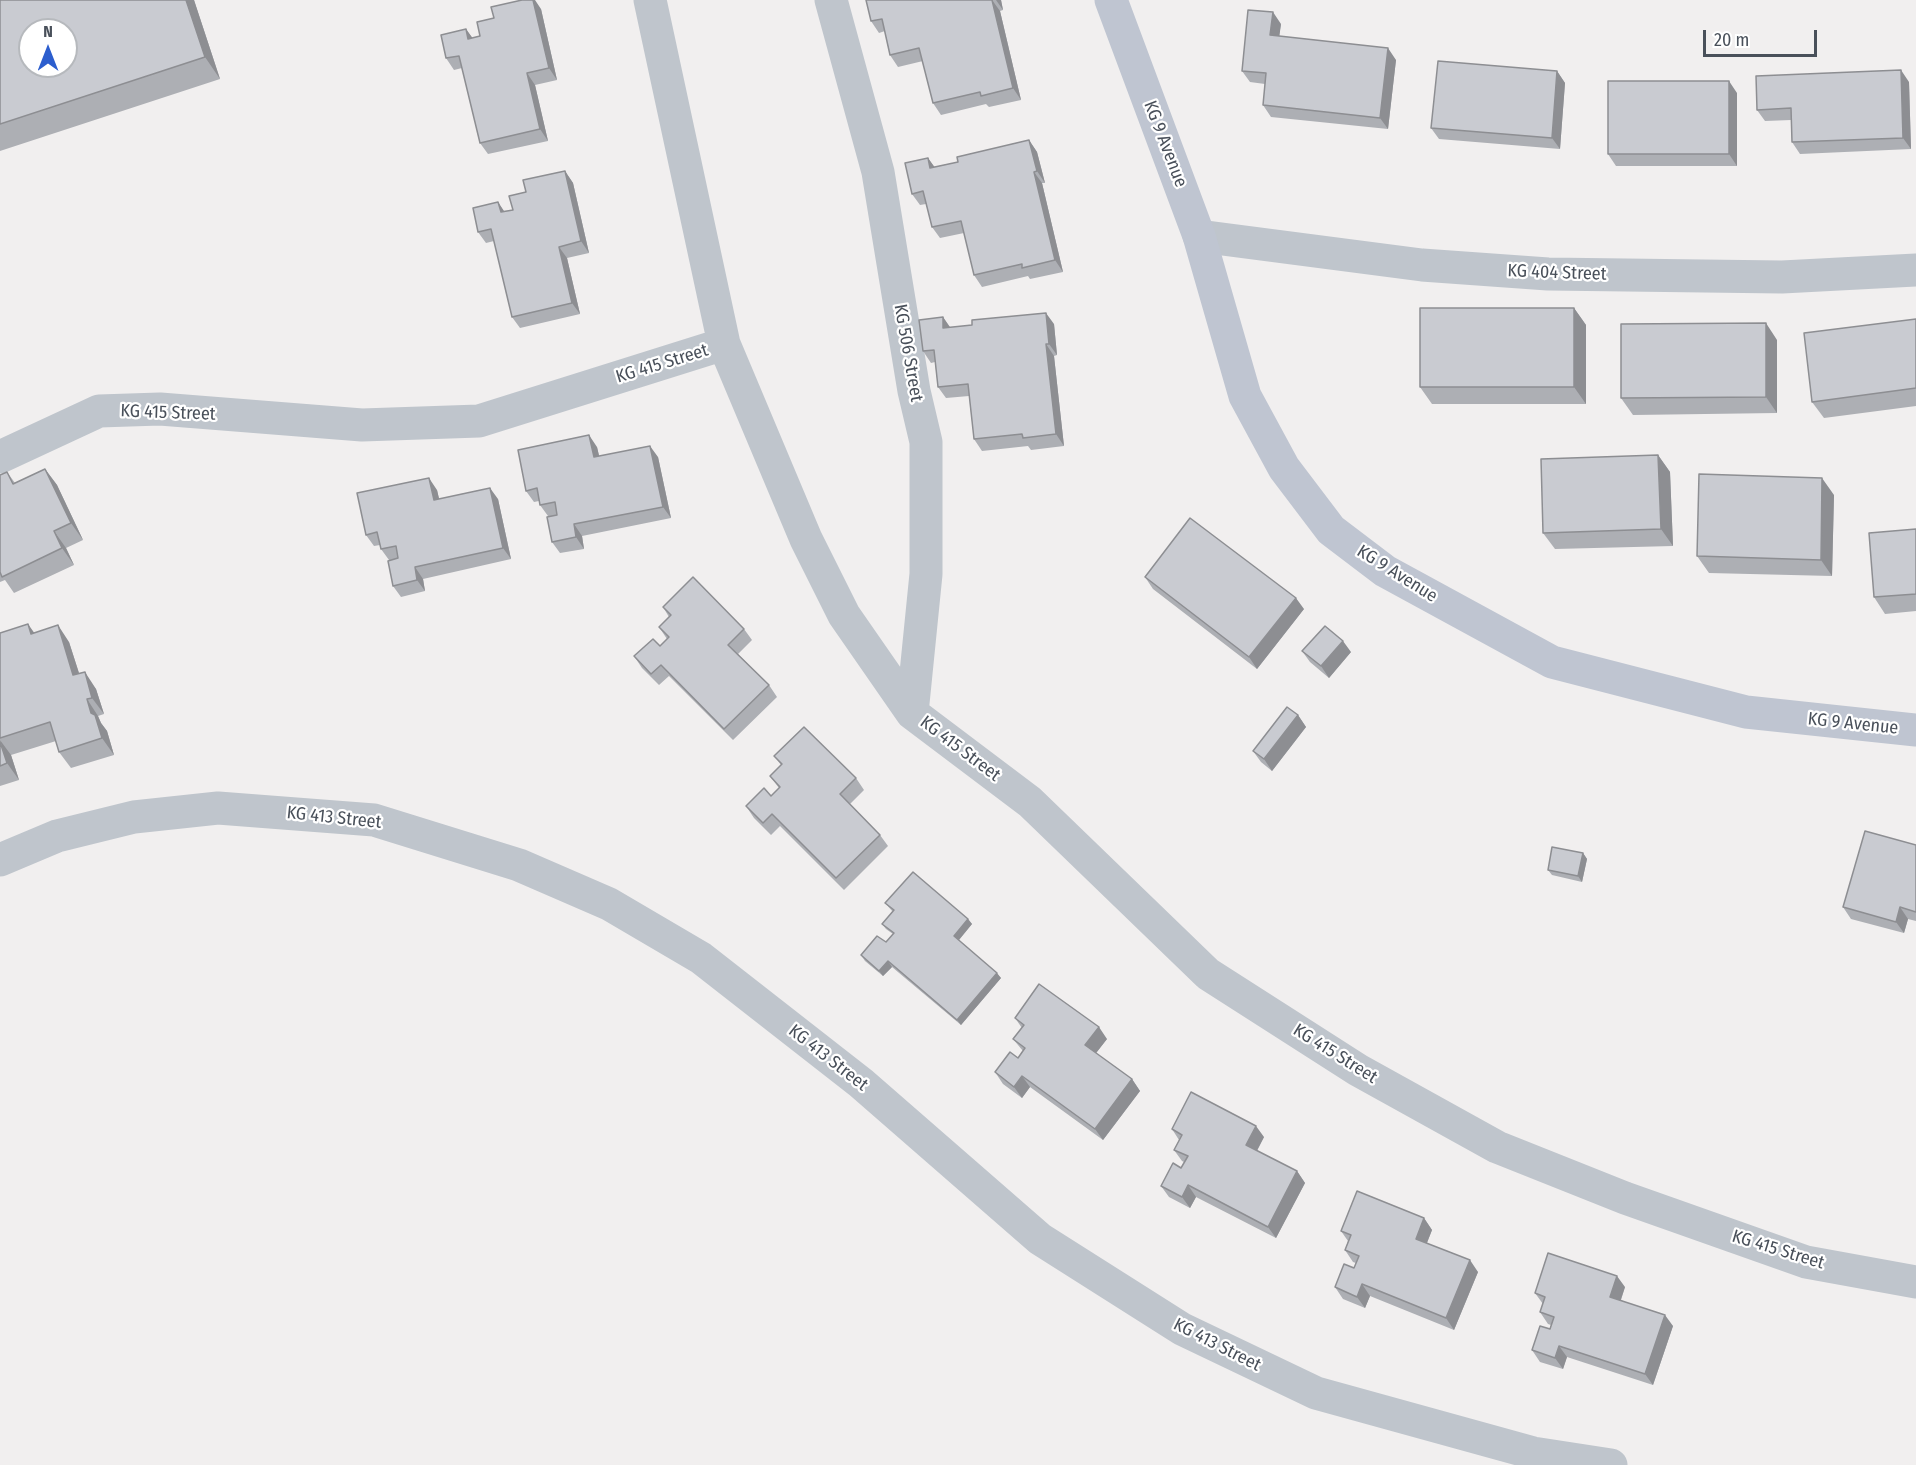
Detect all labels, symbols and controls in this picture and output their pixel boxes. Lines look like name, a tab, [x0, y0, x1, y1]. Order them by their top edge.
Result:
north arrow	[18, 18, 78, 78]
scale bar	[1706, 18, 1820, 56]
text: N	[43, 22, 53, 41]
text: 20 m	[1714, 29, 1749, 51]
street label: KG 9 Avenue	[1139, 98, 1191, 190]
street label: KG 404 Street	[1507, 260, 1607, 286]
street label: KG 506 Street	[889, 302, 927, 404]
street label: KG 415 Street	[613, 340, 711, 388]
street label: KG 415 Street	[120, 401, 216, 425]
street label: KG 9 Avenue	[1353, 541, 1441, 607]
street label: KG 9 Avenue	[1807, 709, 1899, 739]
street label: KG 415 Street	[915, 712, 1005, 786]
street label: KG 413 Street	[286, 802, 382, 834]
street label: KG 413 Street	[784, 1020, 872, 1096]
street label: KG 415 Street	[1289, 1020, 1381, 1088]
street label: KG 415 Street	[1729, 1226, 1827, 1274]
street label: KG 413 Street	[1170, 1314, 1264, 1376]

